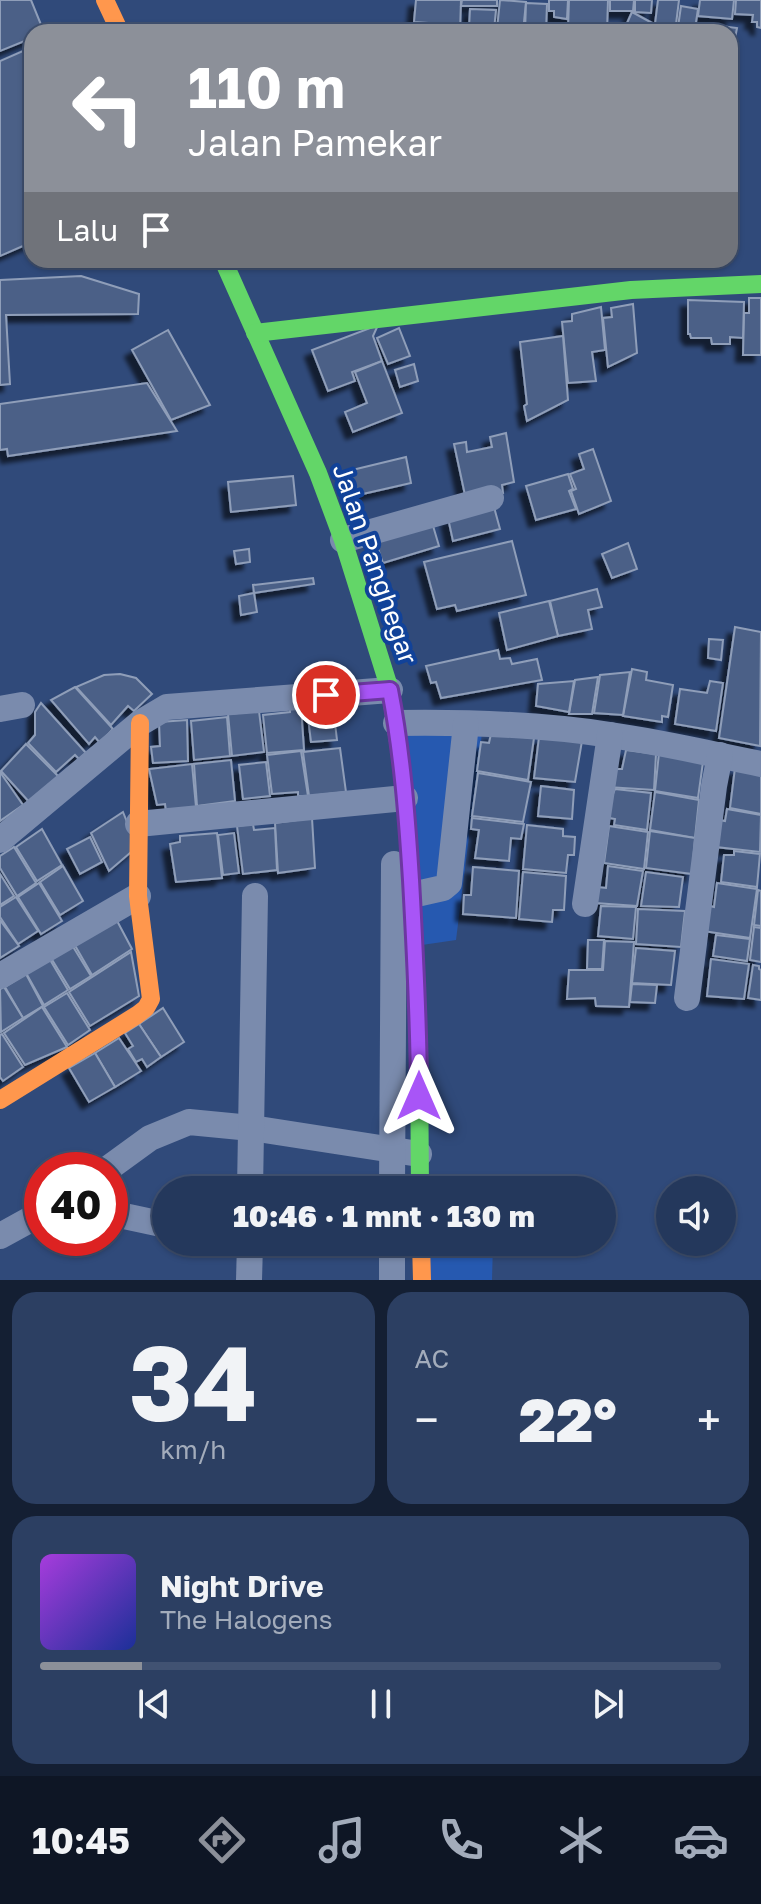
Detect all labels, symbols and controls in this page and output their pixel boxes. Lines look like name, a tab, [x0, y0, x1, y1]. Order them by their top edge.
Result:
text: 110 m	[188, 53, 345, 120]
icon: left	[56, 56, 160, 160]
text: Jalan Pamekar	[188, 121, 442, 164]
icon: arrive	[134, 208, 178, 252]
text: Lalu	[56, 212, 118, 248]
street label: Jalan Panghegar	[327, 460, 424, 668]
pin	[292, 661, 360, 729]
icon: arrive	[304, 673, 348, 717]
position arrow	[377, 1054, 461, 1138]
speed limit sign: 40	[24, 1152, 128, 1256]
map controls	[656, 1176, 736, 1256]
button: sound	[656, 1176, 736, 1256]
text: 10:46 · 1 mnt · 130 m	[233, 1198, 535, 1234]
text: 34	[129, 1319, 257, 1444]
text: AC	[415, 1343, 449, 1374]
text: 22°	[519, 1383, 617, 1455]
text: −	[415, 1393, 439, 1446]
text: +	[697, 1393, 721, 1446]
text: km/h	[160, 1434, 226, 1465]
text: Night Drive	[160, 1568, 324, 1604]
text: The Halogens	[160, 1604, 333, 1635]
icon: previous	[132, 1682, 176, 1726]
icon: pause	[359, 1682, 403, 1726]
icon: next	[586, 1682, 630, 1726]
icon: directions	[194, 1812, 250, 1868]
icon: music	[314, 1812, 370, 1868]
icon: phone	[433, 1812, 489, 1868]
icon: climate	[553, 1812, 609, 1868]
icon: car	[673, 1812, 729, 1868]
text: 10:45	[32, 1819, 130, 1862]

